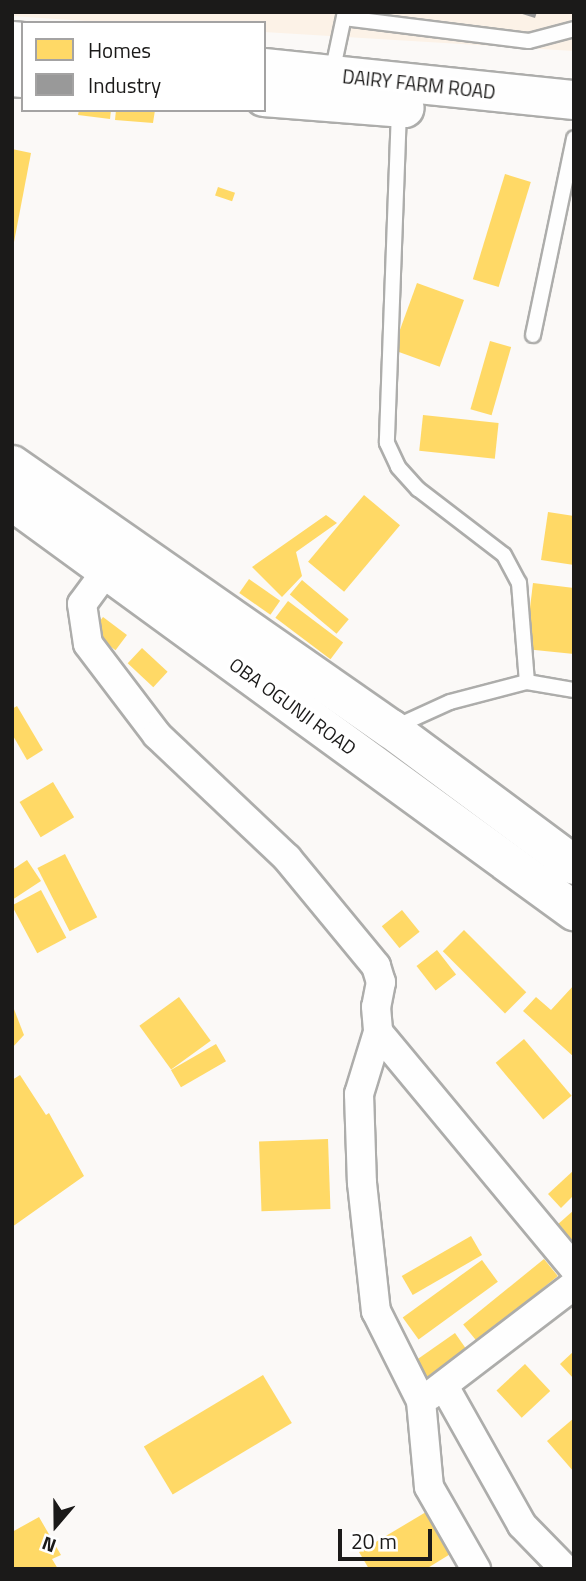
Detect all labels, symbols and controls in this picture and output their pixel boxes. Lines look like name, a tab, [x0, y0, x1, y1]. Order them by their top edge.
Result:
legend	[21, 21, 266, 112]
text: Homes	[88, 34, 151, 66]
street label: DAIRY FARM ROAD	[341, 65, 497, 103]
text: Industry	[88, 69, 161, 101]
street label: OBA OGUNJI ROAD	[225, 652, 361, 760]
north arrow	[21, 1490, 91, 1560]
scale bar	[341, 1514, 435, 1558]
text: 20 m	[351, 1525, 397, 1557]
text: N	[38, 1529, 60, 1561]

